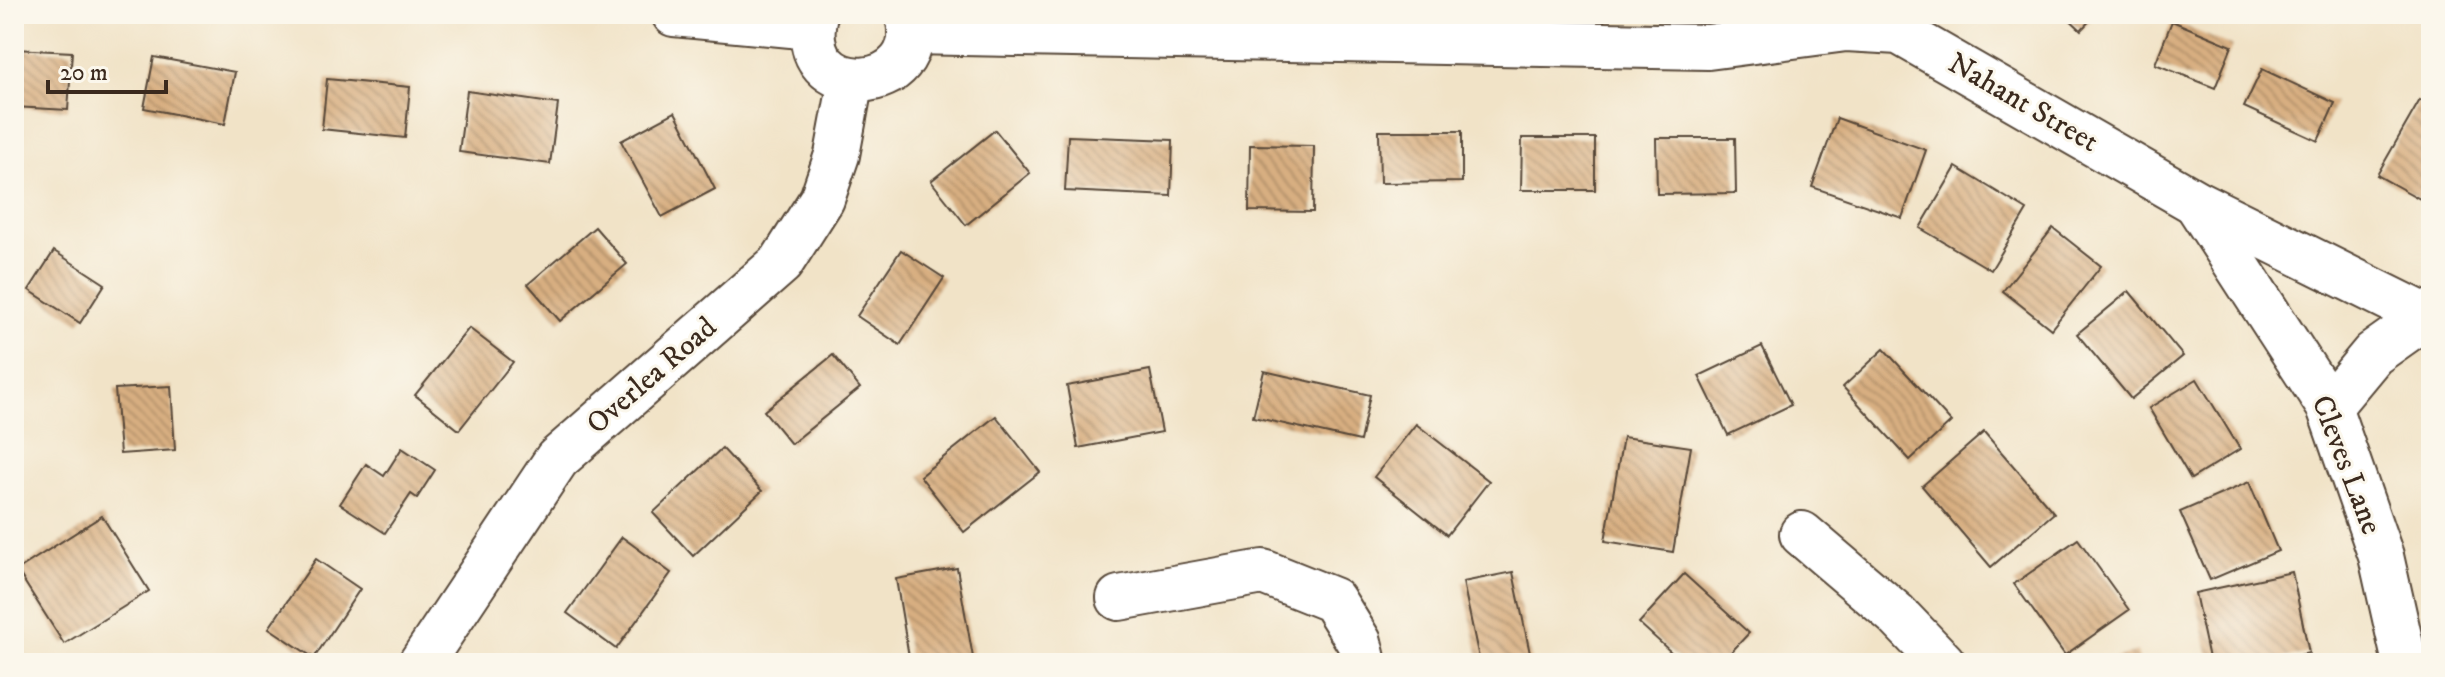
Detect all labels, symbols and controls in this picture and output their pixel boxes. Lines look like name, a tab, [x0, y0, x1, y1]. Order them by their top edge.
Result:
scale bar	[48, 44, 166, 94]
street label: Nahant Street	[1941, 45, 2105, 161]
text: 20 m	[60, 58, 108, 88]
street label: Overlea Road	[579, 309, 725, 443]
street label: Cleves Lane	[2303, 390, 2389, 540]

